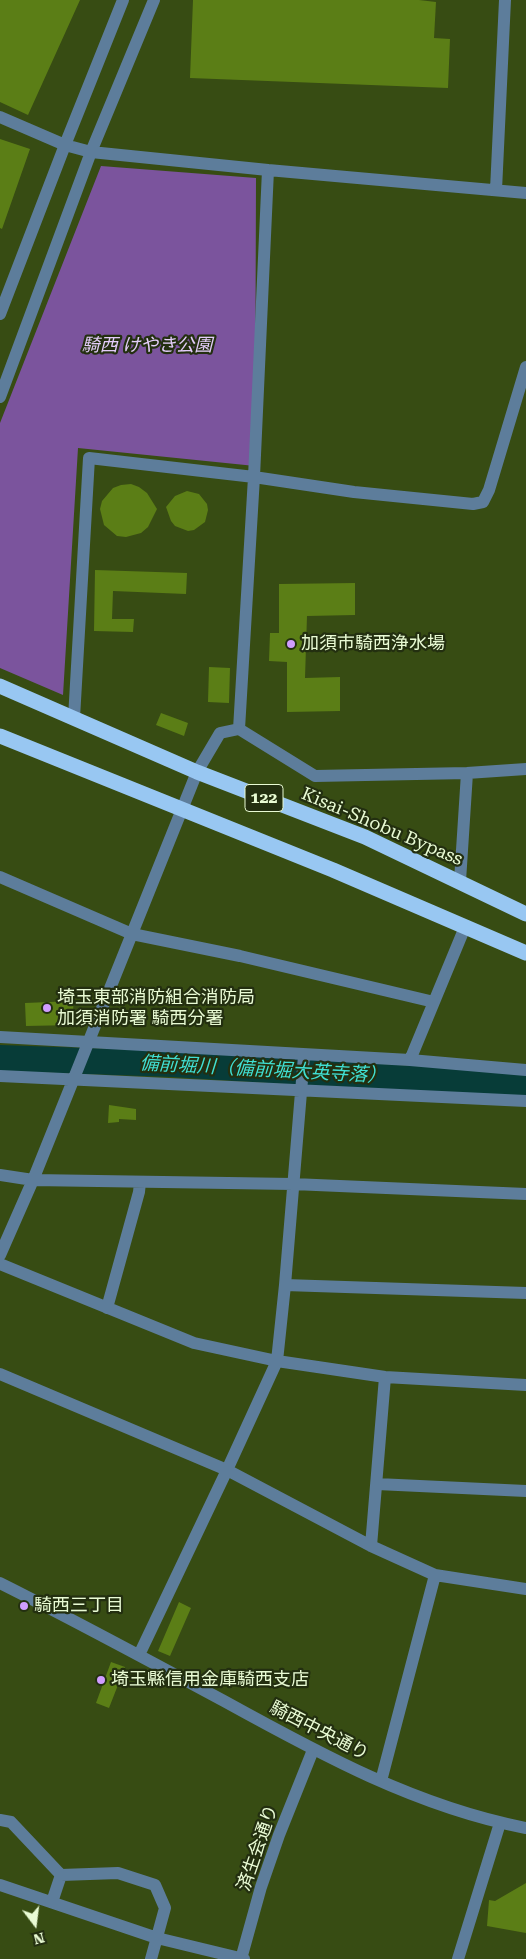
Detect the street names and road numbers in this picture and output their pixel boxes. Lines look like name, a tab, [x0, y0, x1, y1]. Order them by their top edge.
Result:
street label: Kisai-Shobu Bypass	[298, 783, 466, 871]
road number: 122	[245, 784, 283, 811]
street label: 騎西中央通り	[266, 1697, 372, 1765]
street label: 済生会通り	[233, 1802, 283, 1894]

